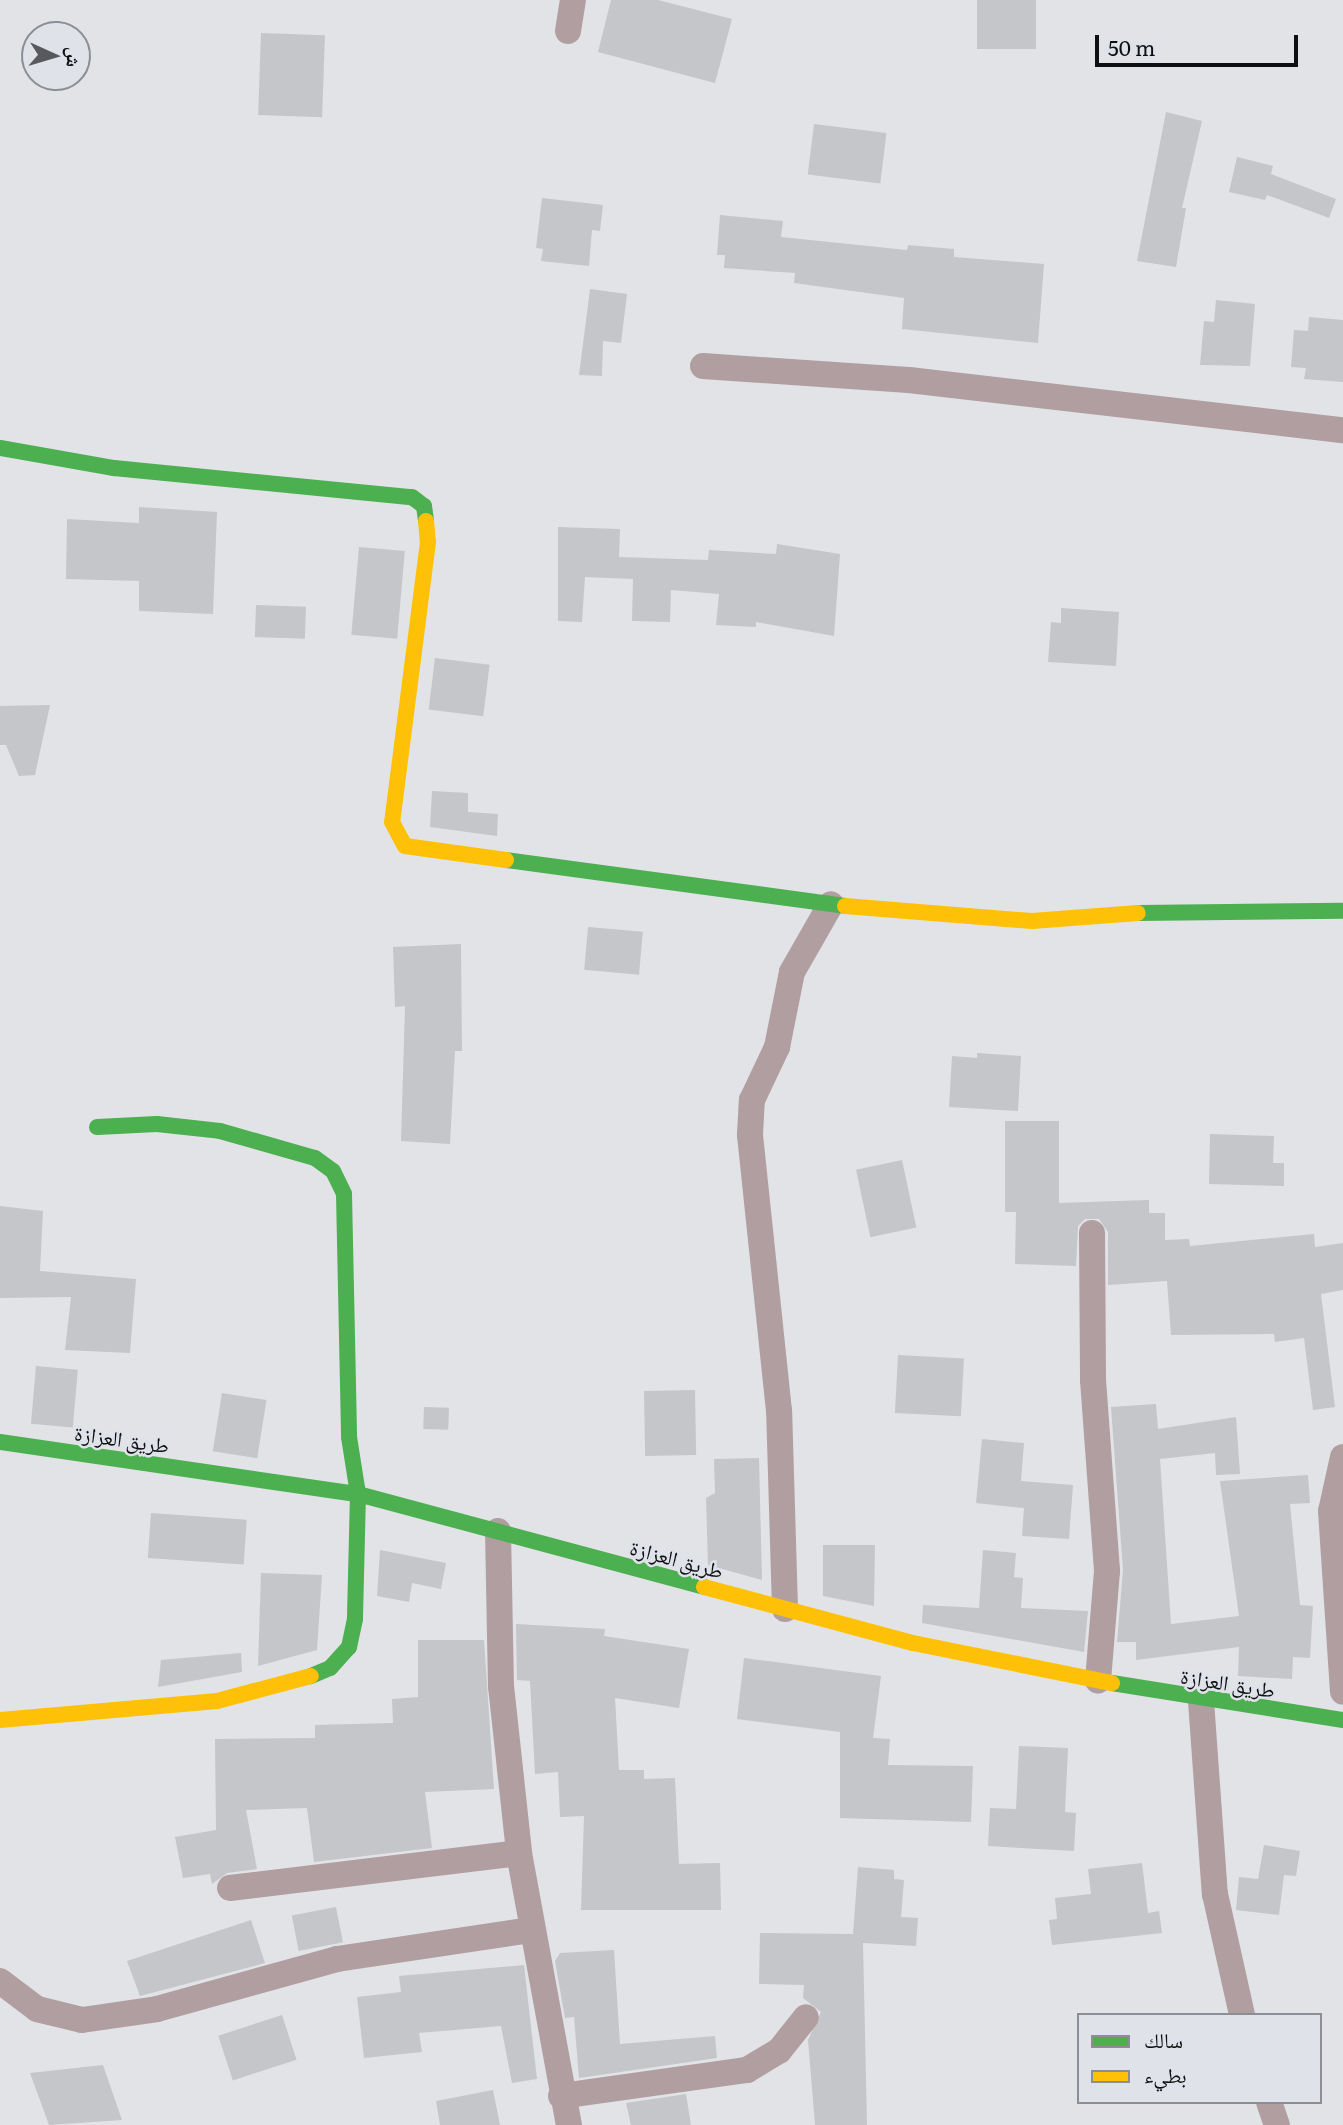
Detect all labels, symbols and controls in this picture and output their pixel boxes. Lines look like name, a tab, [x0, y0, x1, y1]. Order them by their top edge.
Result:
north arrow	[21, 21, 91, 91]
scale bar	[1098, 21, 1301, 65]
text: 50 m	[1108, 31, 1155, 62]
text: ش	[60, 46, 90, 68]
street label: طريق العزازة	[73, 1419, 171, 1457]
street label: طريق العزازة	[628, 1533, 726, 1583]
street label: طريق العزازة	[1179, 1662, 1277, 1702]
legend	[1077, 2013, 1322, 2104]
text: سالك	[1144, 2023, 1183, 2054]
text: بطيء	[1144, 2058, 1187, 2089]

